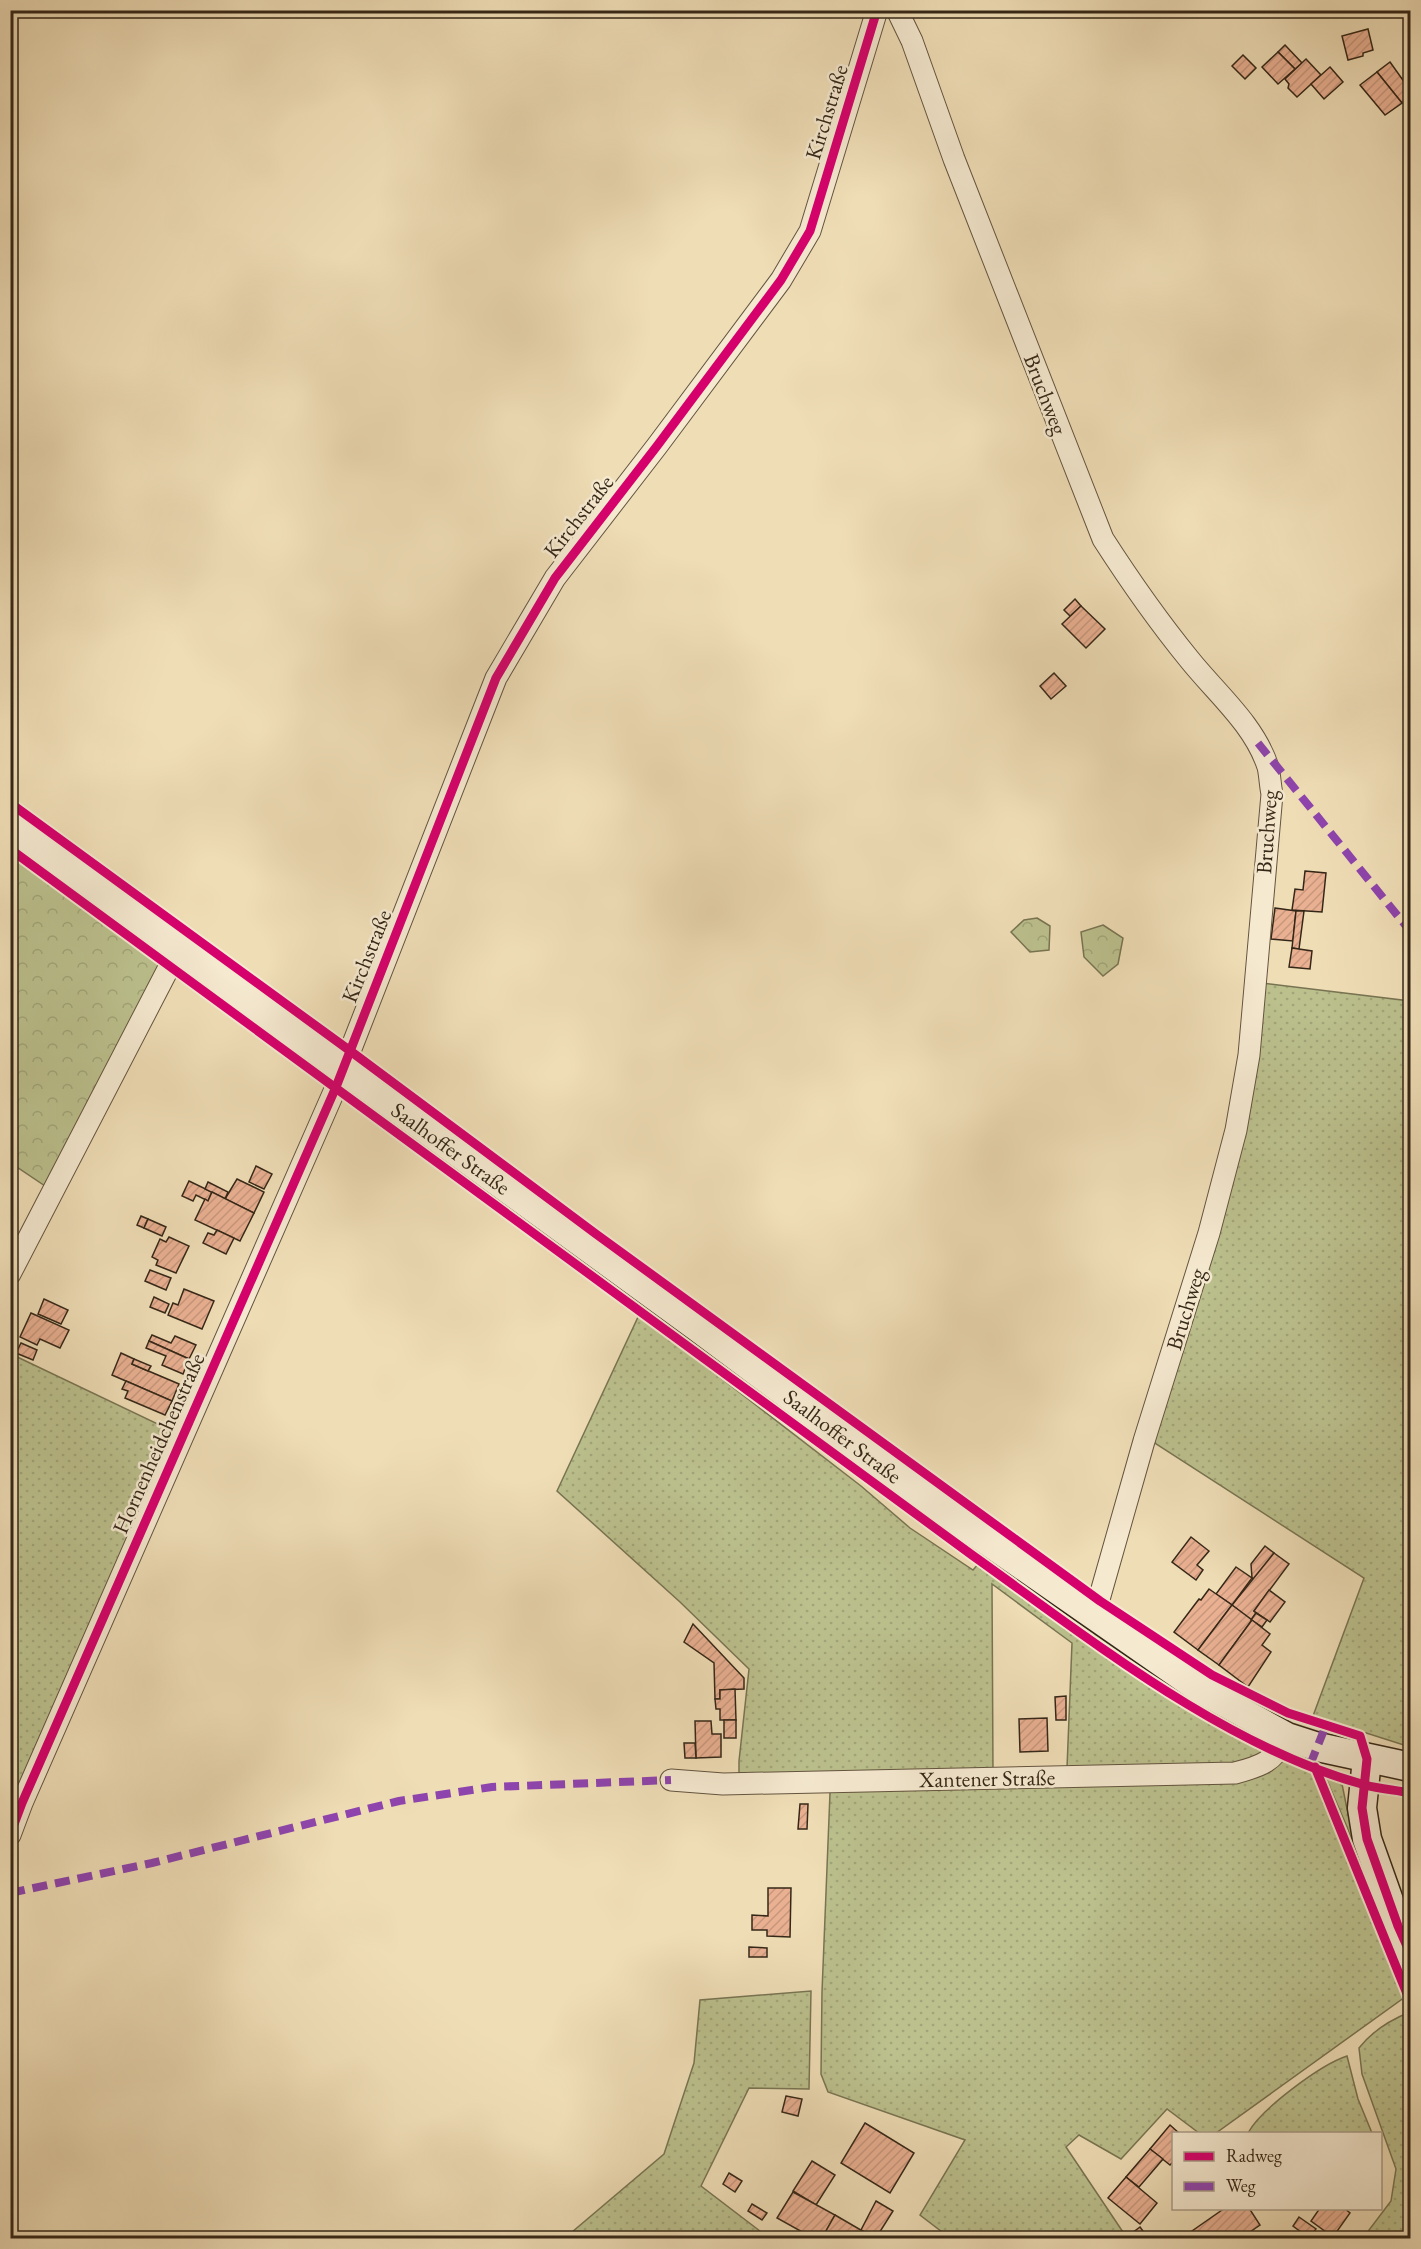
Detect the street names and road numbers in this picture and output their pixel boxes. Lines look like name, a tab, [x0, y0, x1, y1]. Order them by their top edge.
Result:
street label: Kirchstraße	[798, 61, 855, 163]
street label: Bruchweg	[1017, 350, 1074, 439]
street label: Kirchstraße	[537, 469, 620, 564]
street label: Bruchweg	[1249, 789, 1284, 875]
street label: Kirchstraße	[335, 905, 398, 1007]
street label: Saalhoffer Straße	[385, 1095, 516, 1202]
street label: Bruchweg	[1159, 1264, 1212, 1354]
street label: Hornenheidchenstraße	[106, 1348, 211, 1538]
street label: Saalhoffer Straße	[778, 1382, 908, 1491]
street label: Xantener Straße	[918, 1763, 1056, 1794]

